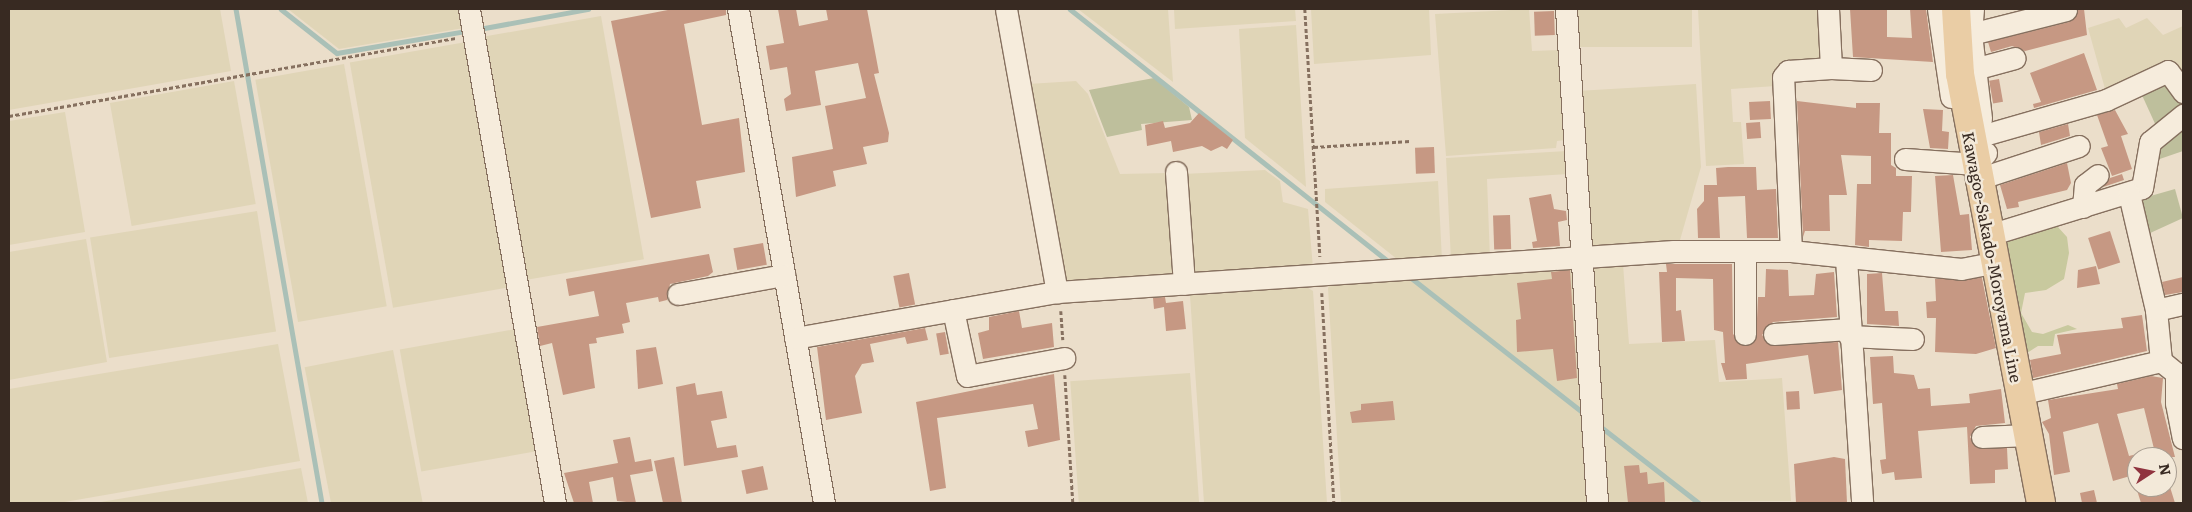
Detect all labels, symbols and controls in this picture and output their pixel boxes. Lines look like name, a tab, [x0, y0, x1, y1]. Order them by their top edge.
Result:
street label: Kawagoe-Sakado-Moroyama Line	[1959, 130, 2027, 384]
north arrow	[2127, 447, 2177, 497]
text: N	[2155, 462, 2177, 477]

